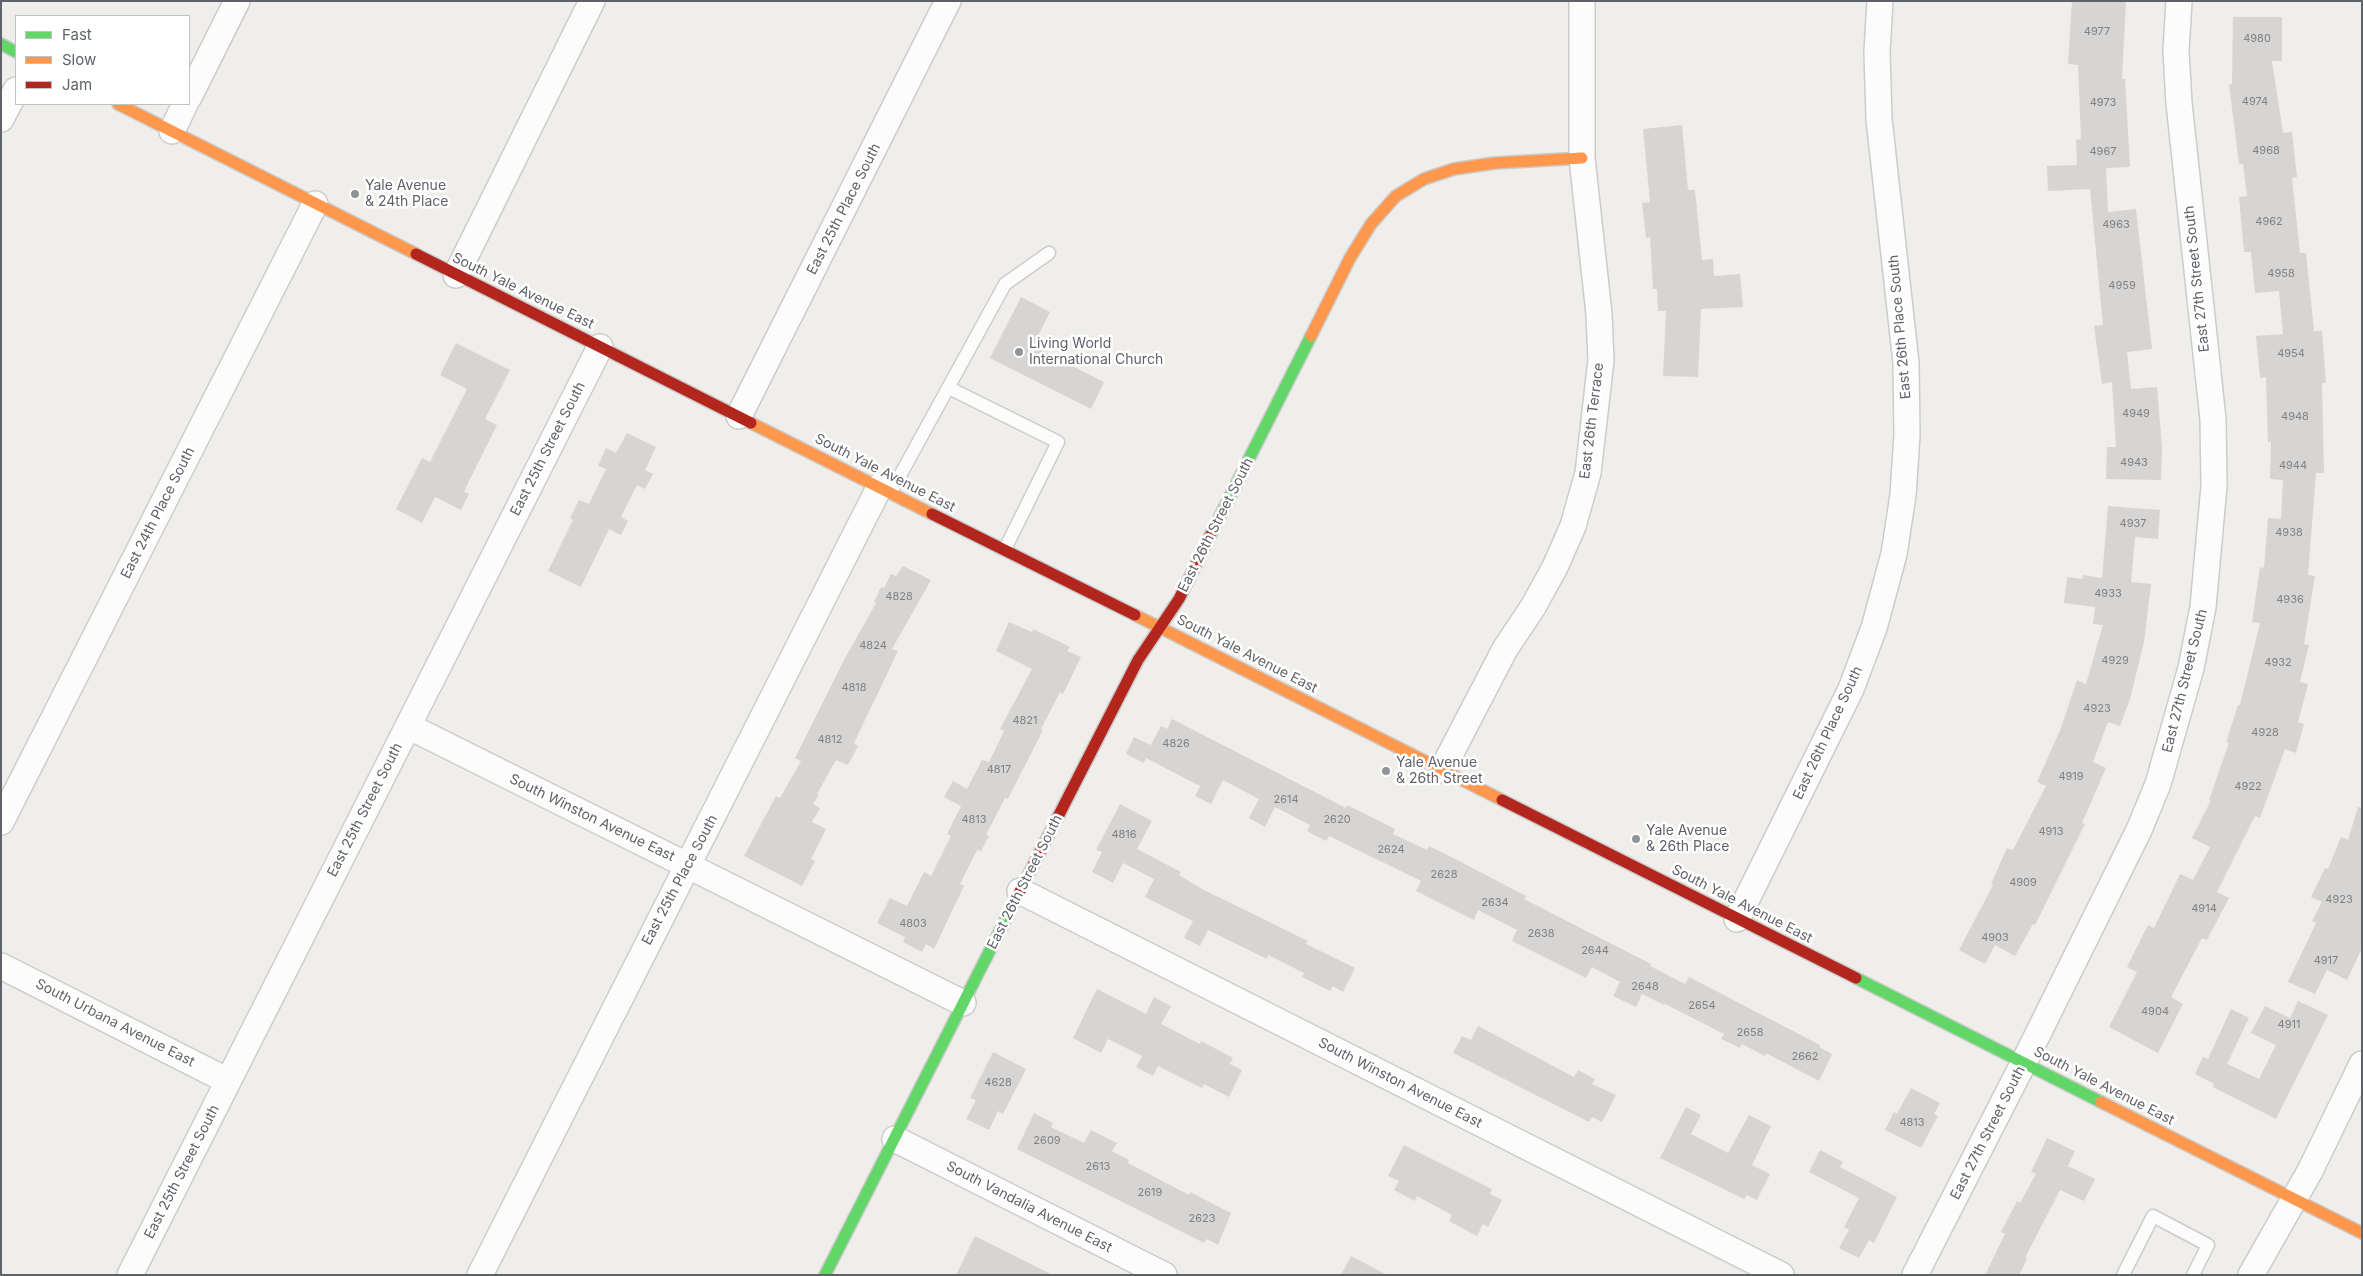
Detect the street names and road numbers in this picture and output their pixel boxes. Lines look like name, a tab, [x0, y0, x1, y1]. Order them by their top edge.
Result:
street label: East 25th Place South	[804, 141, 884, 277]
street label: East 27th Street South	[2181, 205, 2213, 353]
street label: South Yale Avenue East	[449, 249, 597, 333]
street label: East 26th Place South	[1885, 254, 1915, 400]
street label: East 26th Terrace	[1577, 362, 1607, 480]
street label: East 25th Street South	[507, 379, 589, 519]
street label: South Yale Avenue East	[812, 430, 958, 516]
street label: East 24th Place South	[118, 445, 198, 581]
street label: East 26th Street South	[1175, 455, 1257, 595]
street label: East 27th Street South	[2159, 607, 2211, 755]
street label: South Yale Avenue East	[1174, 611, 1320, 697]
street label: East 26th Place South	[1790, 664, 1866, 802]
street label: East 25th Street South	[324, 740, 406, 880]
street label: South Winston Avenue East	[507, 771, 677, 865]
street label: East 25th Place South	[639, 812, 721, 948]
street label: East 26th Street South	[984, 812, 1066, 952]
street label: South Yale Avenue East	[1669, 861, 1815, 947]
street label: South Urbana Avenue East	[33, 975, 197, 1071]
street label: South Winston Avenue East	[1315, 1034, 1485, 1132]
street label: South Yale Avenue East	[2031, 1043, 2177, 1129]
street label: East 27th Street South	[1947, 1064, 2029, 1202]
street label: East 25th Street South	[141, 1102, 223, 1242]
street label: South Vandalia Avenue East	[943, 1158, 1115, 1256]

